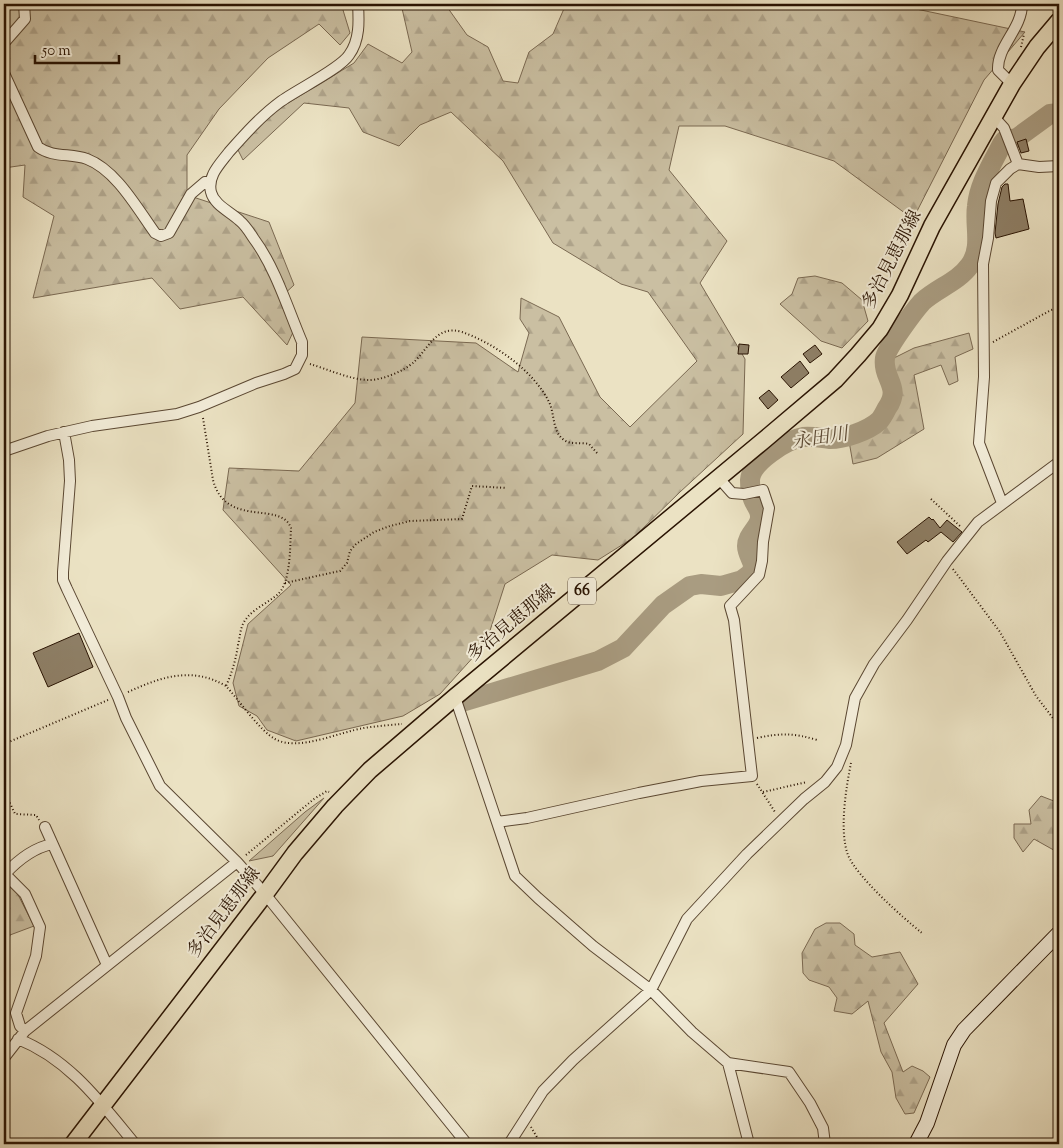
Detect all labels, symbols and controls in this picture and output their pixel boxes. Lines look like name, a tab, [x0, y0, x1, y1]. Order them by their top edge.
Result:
scale bar	[35, 32, 119, 64]
text: 50 m	[41, 41, 71, 62]
street label: 多治見恵那線	[857, 206, 929, 314]
water label: 永田川	[790, 421, 852, 457]
road number: 66	[568, 578, 596, 604]
street label: 多治見恵那線	[462, 579, 562, 669]
street label: 多治見恵那線	[182, 862, 268, 964]

